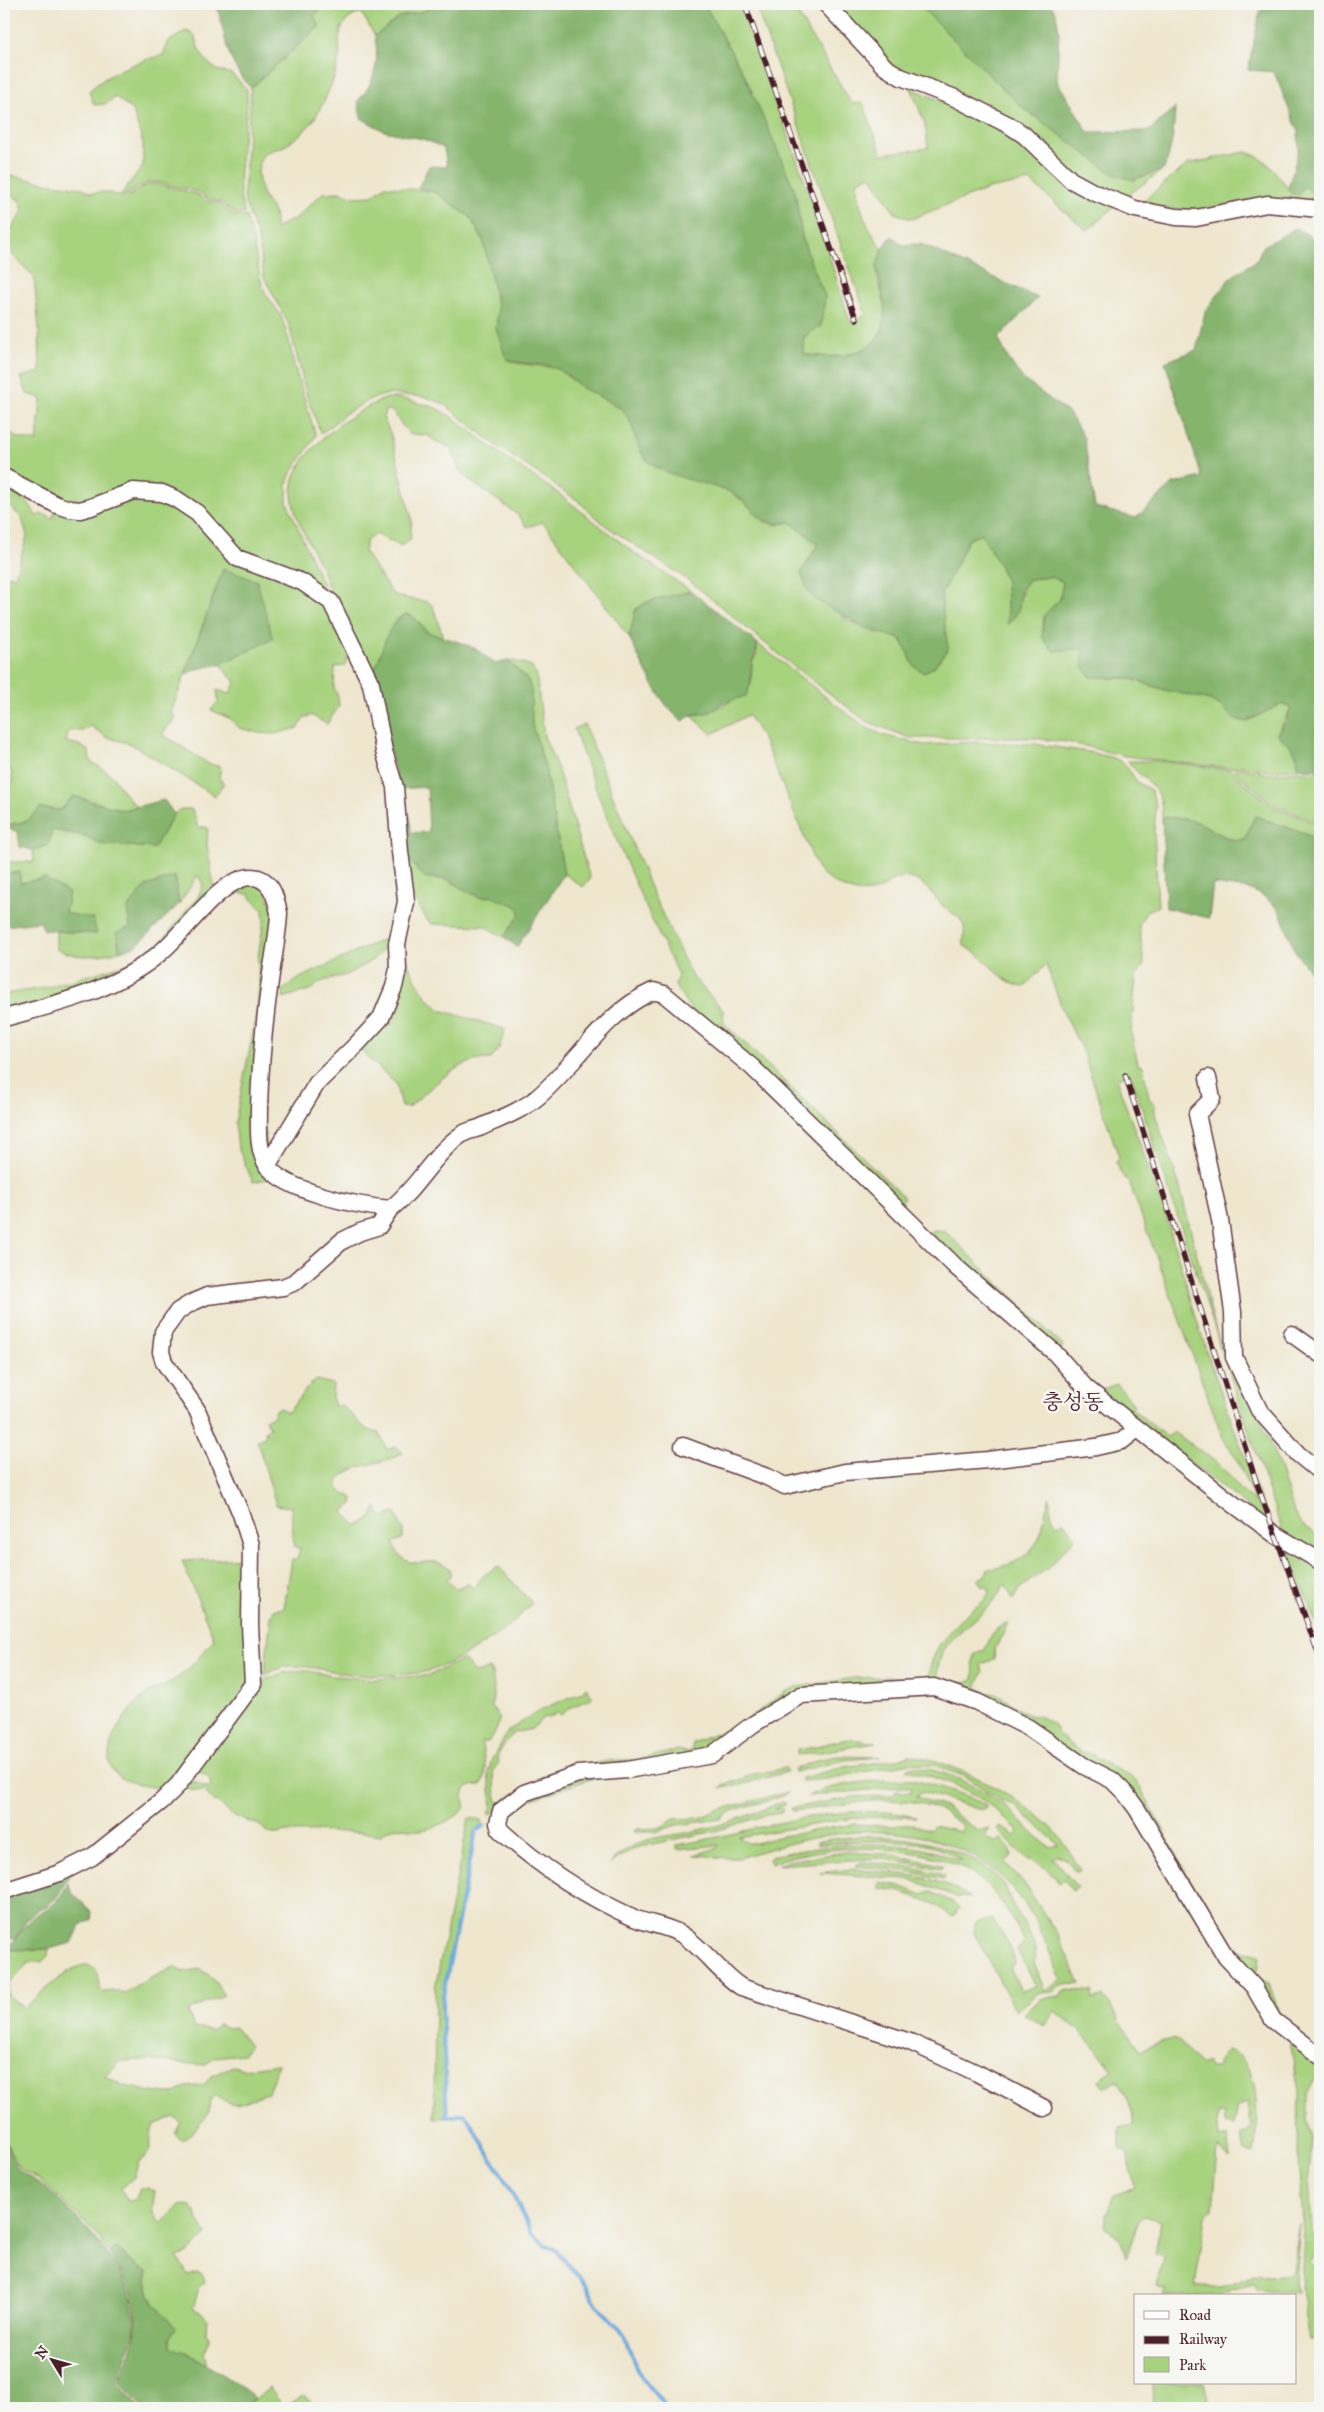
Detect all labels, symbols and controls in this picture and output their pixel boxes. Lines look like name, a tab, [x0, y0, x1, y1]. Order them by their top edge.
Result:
district label: 충성동	[1043, 1389, 1103, 1415]
legend	[1134, 2294, 1296, 2384]
text: Road	[1179, 2306, 1211, 2324]
text: Railway	[1179, 2330, 1228, 2348]
north arrow	[28, 2334, 78, 2384]
text: N	[32, 2343, 52, 2362]
text: Park	[1179, 2356, 1206, 2374]

